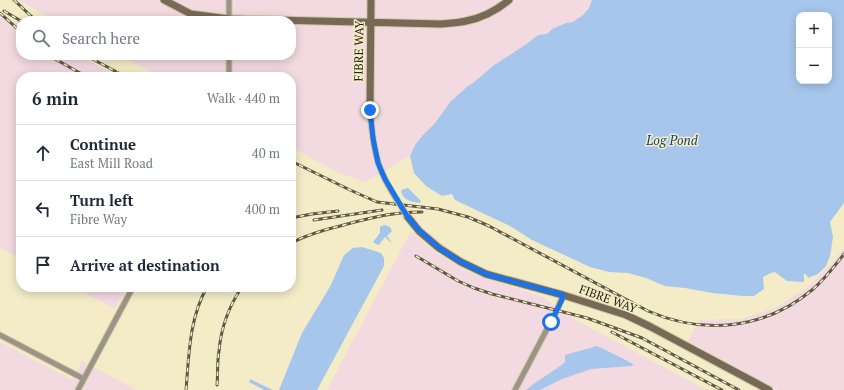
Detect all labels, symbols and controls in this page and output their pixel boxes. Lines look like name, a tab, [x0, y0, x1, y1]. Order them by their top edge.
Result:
map controls	[796, 12, 832, 84]
button: +	[796, 12, 832, 48]
search box	[16, 16, 296, 60]
street label: FIBRE WAY	[350, 20, 367, 81]
icon: search	[30, 27, 52, 49]
text: Search here	[62, 28, 140, 48]
button: −	[796, 48, 832, 84]
text: 6 min	[32, 87, 79, 110]
text: Walk · 440 m	[207, 89, 280, 107]
route end	[361, 101, 379, 119]
water label: Log Pond	[645, 131, 699, 149]
text: Continue	[70, 134, 136, 154]
icon: ahead	[32, 142, 54, 164]
text: 40 m	[252, 144, 280, 162]
text: East Mill Road	[70, 154, 153, 172]
text: Turn left	[70, 190, 134, 210]
icon: left	[32, 198, 54, 220]
text: 400 m	[245, 200, 280, 218]
text: Fibre Way	[70, 210, 127, 228]
icon: arrive	[32, 254, 54, 276]
text: Arrive at destination	[70, 255, 220, 275]
street label: FIBRE WAY	[577, 281, 639, 316]
route start	[542, 313, 560, 331]

